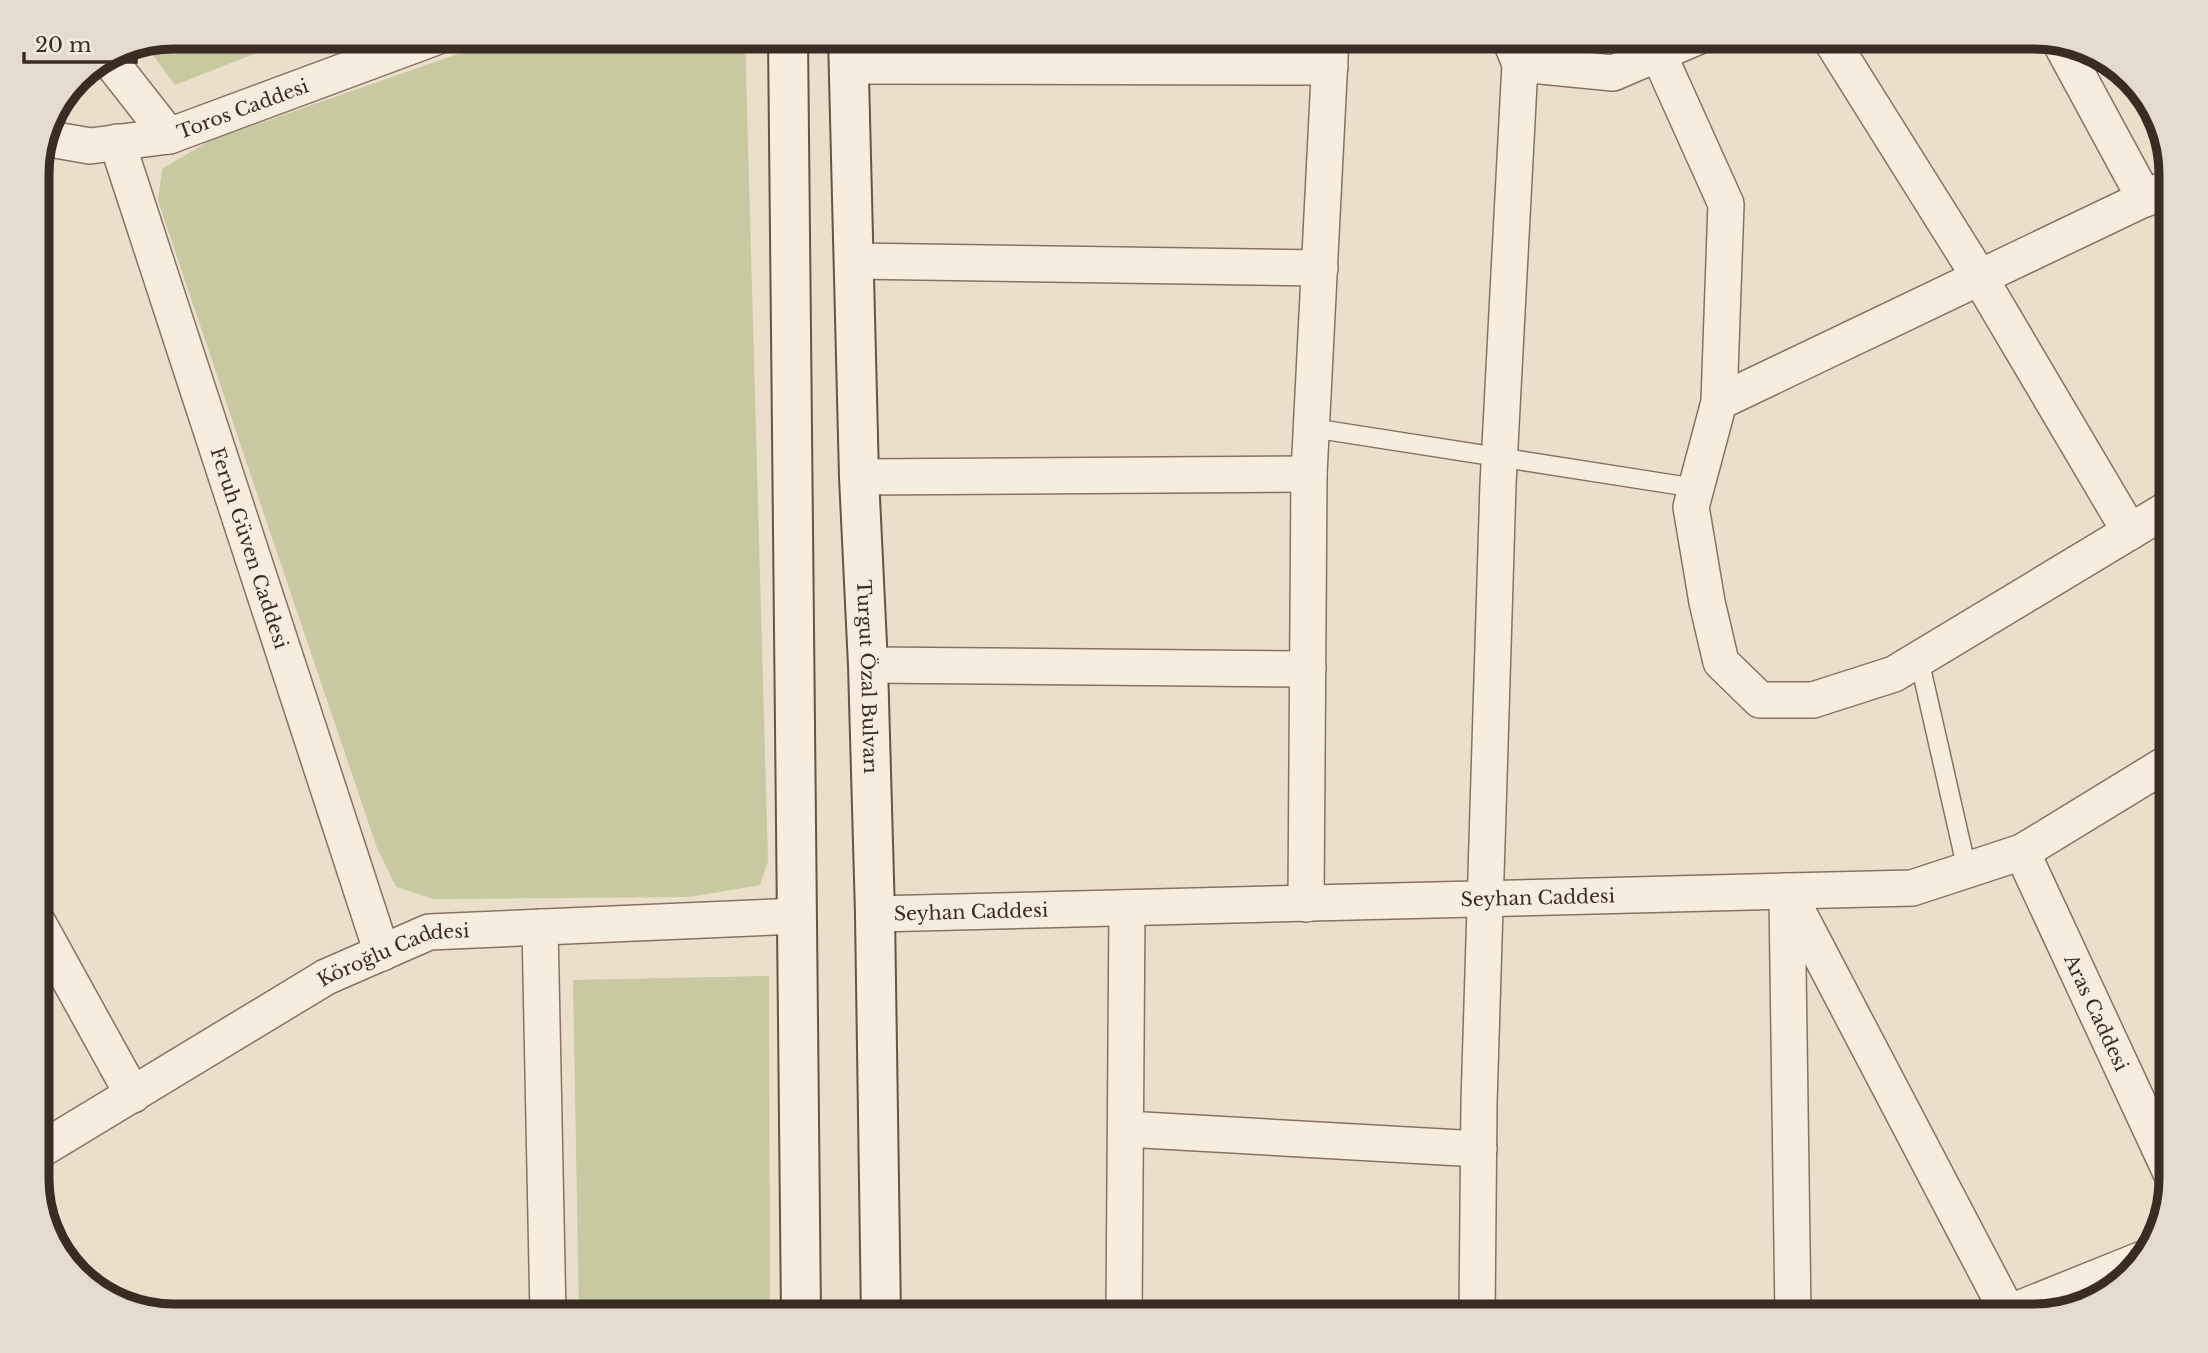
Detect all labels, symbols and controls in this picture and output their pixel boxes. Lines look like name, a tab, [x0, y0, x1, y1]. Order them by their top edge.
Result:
scale bar	[24, 21, 136, 65]
text: 20 m	[35, 32, 92, 58]
street label: Toros Caddesi	[174, 74, 312, 144]
street label: Feruh Güven Caddesi	[206, 444, 293, 652]
street label: Turgut Özal Bulvarı	[852, 579, 882, 775]
street label: Seyhan Caddesi	[1460, 884, 1616, 911]
street label: Seyhan Caddesi	[893, 899, 1049, 926]
street label: Köroğlu Caddesi	[313, 919, 470, 992]
street label: Aras Caddesi	[2059, 950, 2133, 1075]

